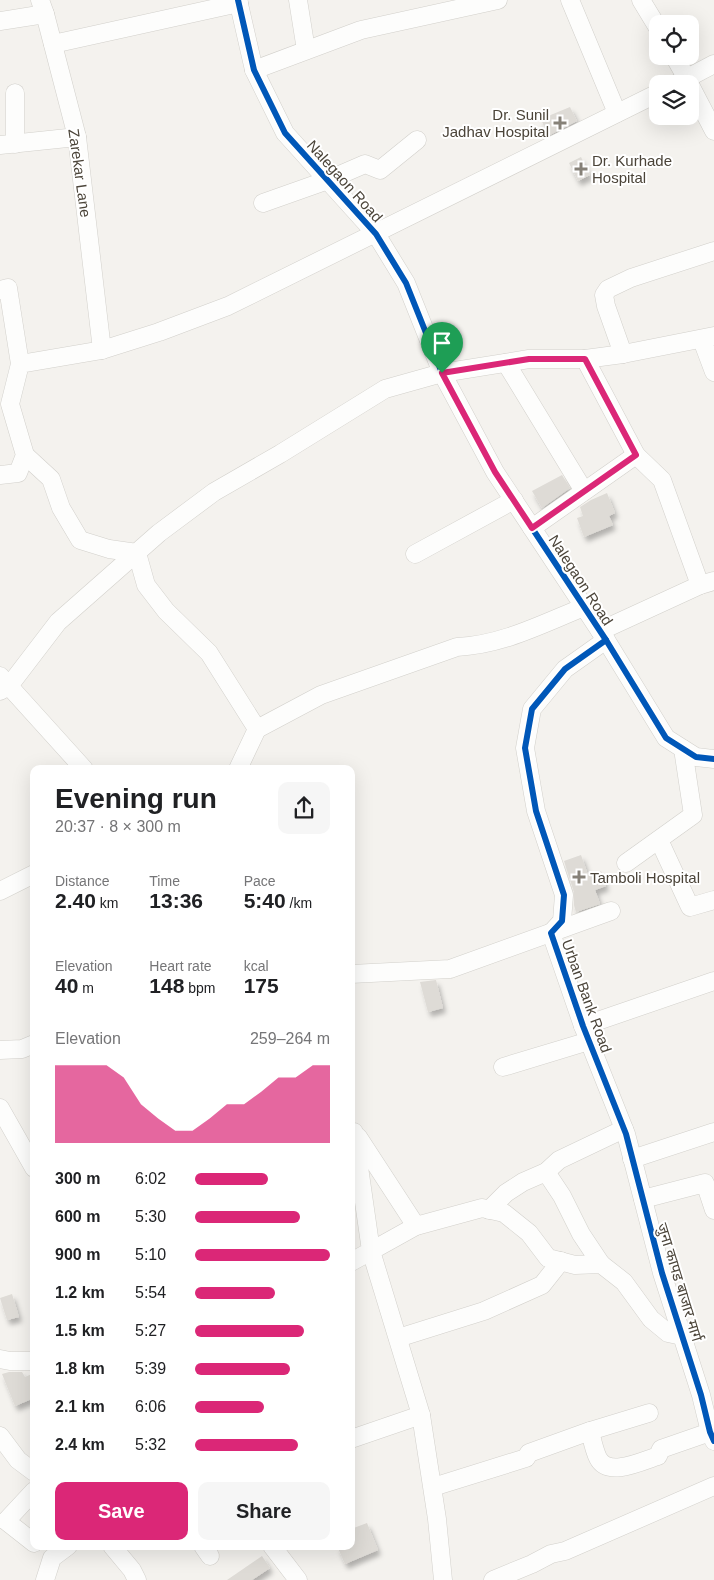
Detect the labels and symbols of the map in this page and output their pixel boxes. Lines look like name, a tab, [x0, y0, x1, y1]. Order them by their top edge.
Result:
place label: Dr. Sunil Jadhav Hospital	[442, 106, 549, 140]
marker: Dr. Sunil Jadhav Hospital	[553, 116, 567, 130]
street label: Zarekar Lane	[65, 128, 95, 218]
street label: Nalegaon Road	[304, 137, 386, 225]
place label: Dr. Kurhade Hospital	[592, 152, 672, 186]
marker: Dr. Kurhade Hospital	[574, 162, 588, 176]
pin	[421, 322, 463, 373]
street label: Nalegaon Road	[545, 532, 617, 628]
place label: Tamboli Hospital	[590, 869, 700, 886]
marker: Tamboli Hospital	[572, 870, 586, 884]
street label: Urban Bank Road	[559, 937, 615, 1055]
street label: जुना कापड बाजार मार्ग	[652, 1221, 706, 1345]

